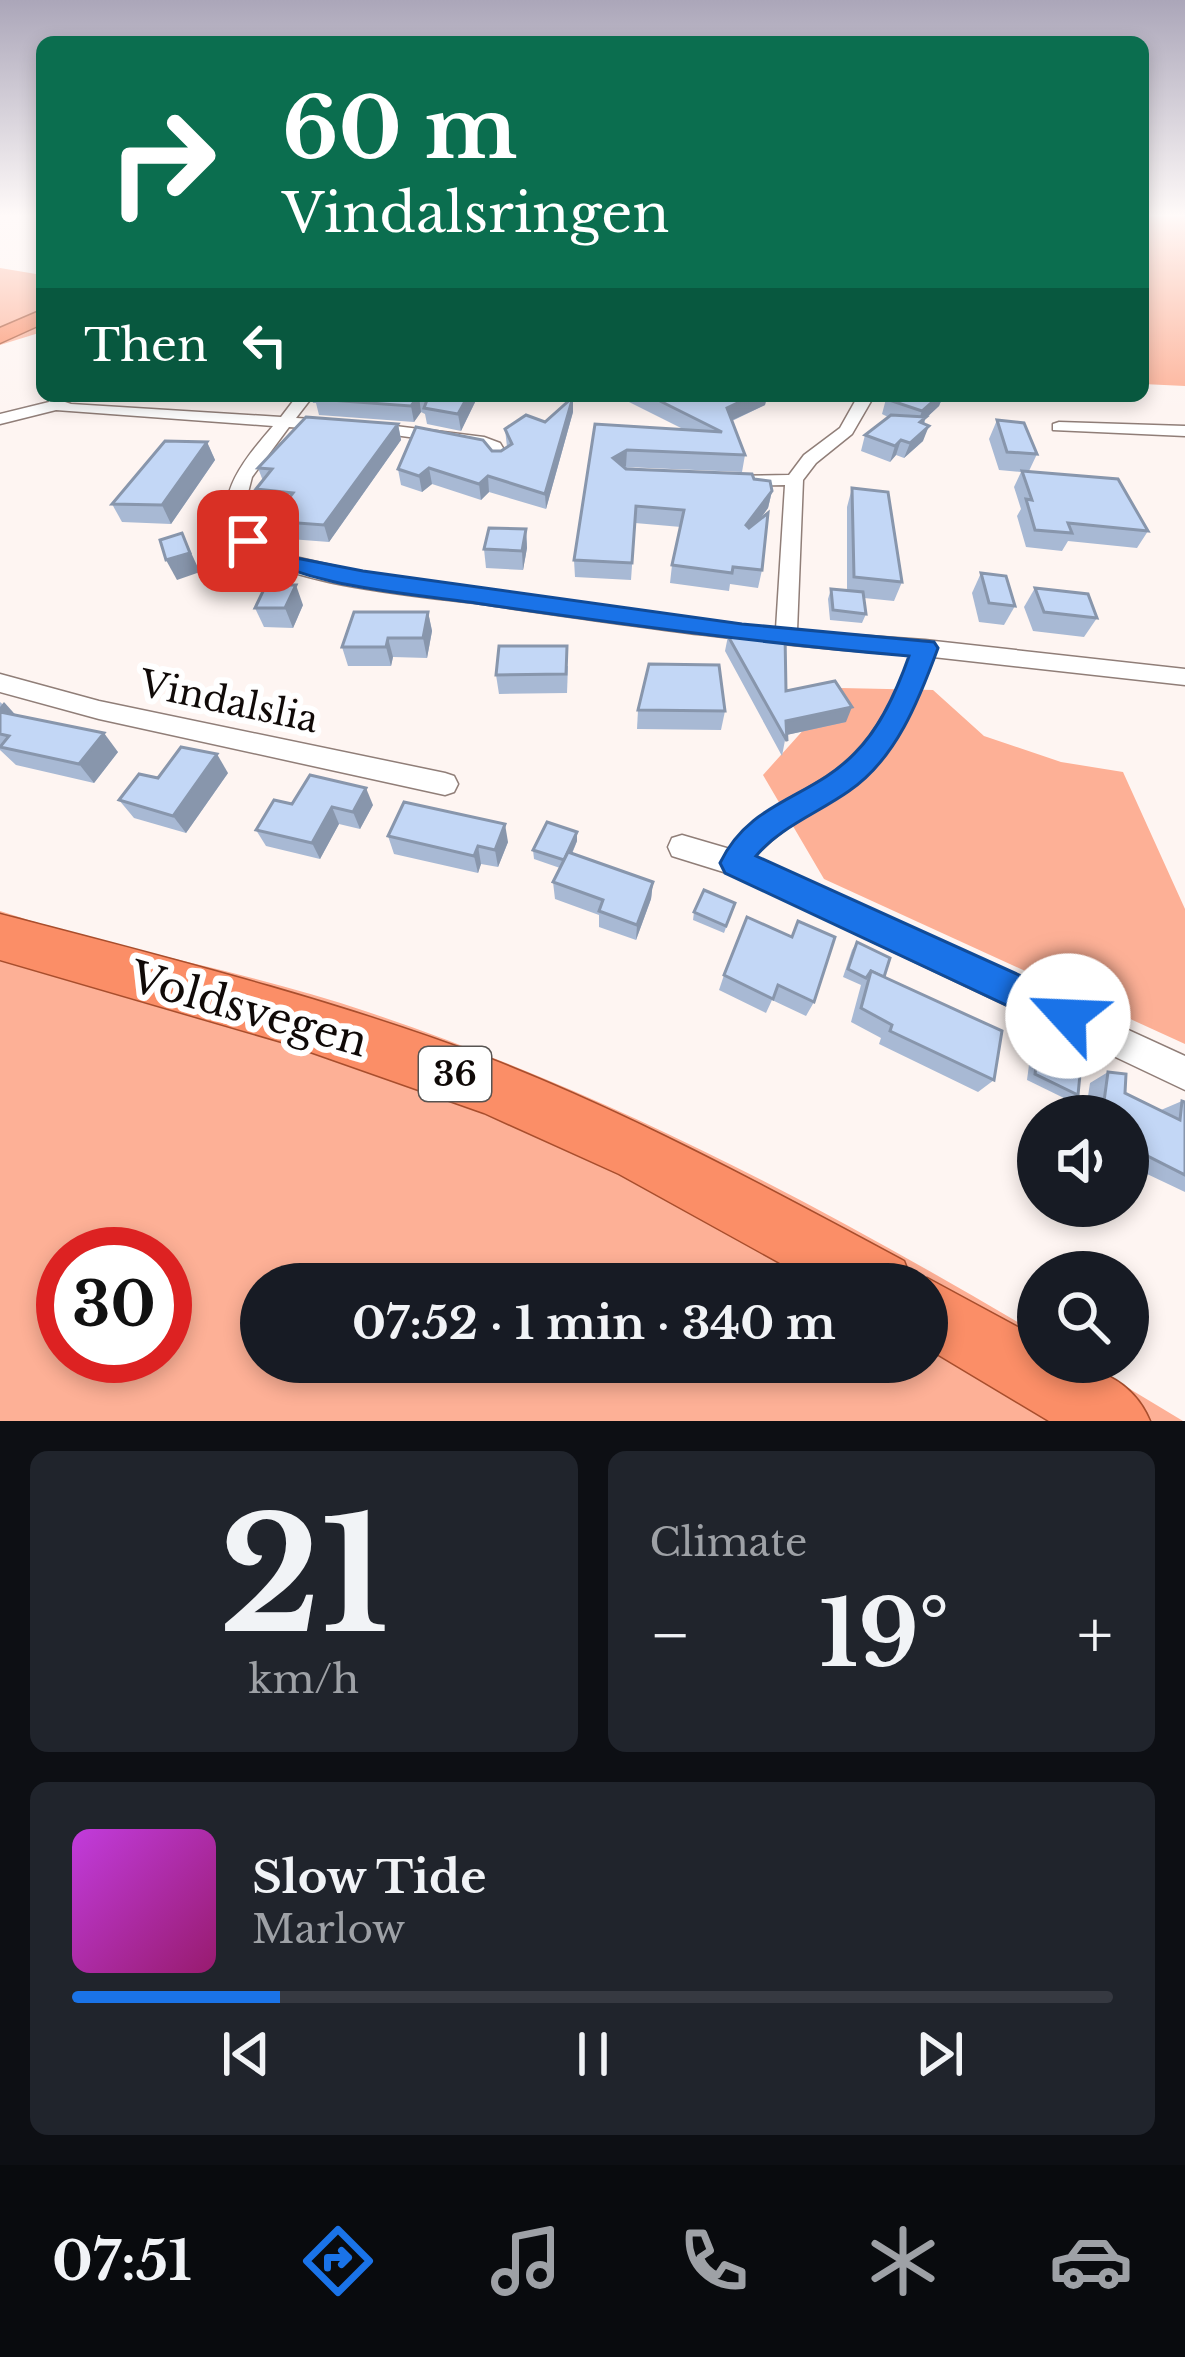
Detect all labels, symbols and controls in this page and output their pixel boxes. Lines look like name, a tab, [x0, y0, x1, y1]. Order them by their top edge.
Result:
text: 60 m	[282, 77, 517, 181]
icon: right	[84, 84, 240, 240]
text: Vindalsringen	[282, 180, 670, 247]
icon: left	[232, 312, 298, 378]
text: Then	[84, 317, 208, 373]
pin	[197, 490, 299, 592]
icon: arrive	[215, 508, 281, 574]
street label: Vindalslia	[135, 660, 322, 742]
street label: Voldsvegen	[124, 950, 374, 1068]
position arrow	[1005, 953, 1131, 1079]
road number: 36	[419, 1047, 491, 1101]
map controls	[1017, 1095, 1149, 1383]
button: sound	[1017, 1095, 1149, 1227]
speed limit sign: 30	[36, 1227, 192, 1383]
button: search	[1017, 1251, 1149, 1383]
text: 07:52 · 1 min · 340 m	[352, 1295, 836, 1351]
text: 21	[219, 1480, 389, 1673]
text: Climate	[650, 1518, 807, 1567]
text: 19°	[819, 1579, 949, 1690]
text: −	[650, 1594, 691, 1676]
text: +	[1077, 1594, 1113, 1676]
text: km/h	[248, 1655, 359, 1704]
text: Slow Tide	[252, 1849, 487, 1905]
text: Marlow	[252, 1905, 405, 1954]
icon: previous	[213, 2021, 279, 2087]
icon: pause	[560, 2021, 626, 2087]
icon: next	[907, 2021, 973, 2087]
icon: directions	[296, 2219, 380, 2303]
icon: music	[484, 2219, 568, 2303]
icon: phone	[672, 2219, 756, 2303]
icon: climate	[861, 2219, 945, 2303]
icon: car	[1049, 2219, 1133, 2303]
text: 07:51	[52, 2228, 192, 2295]

